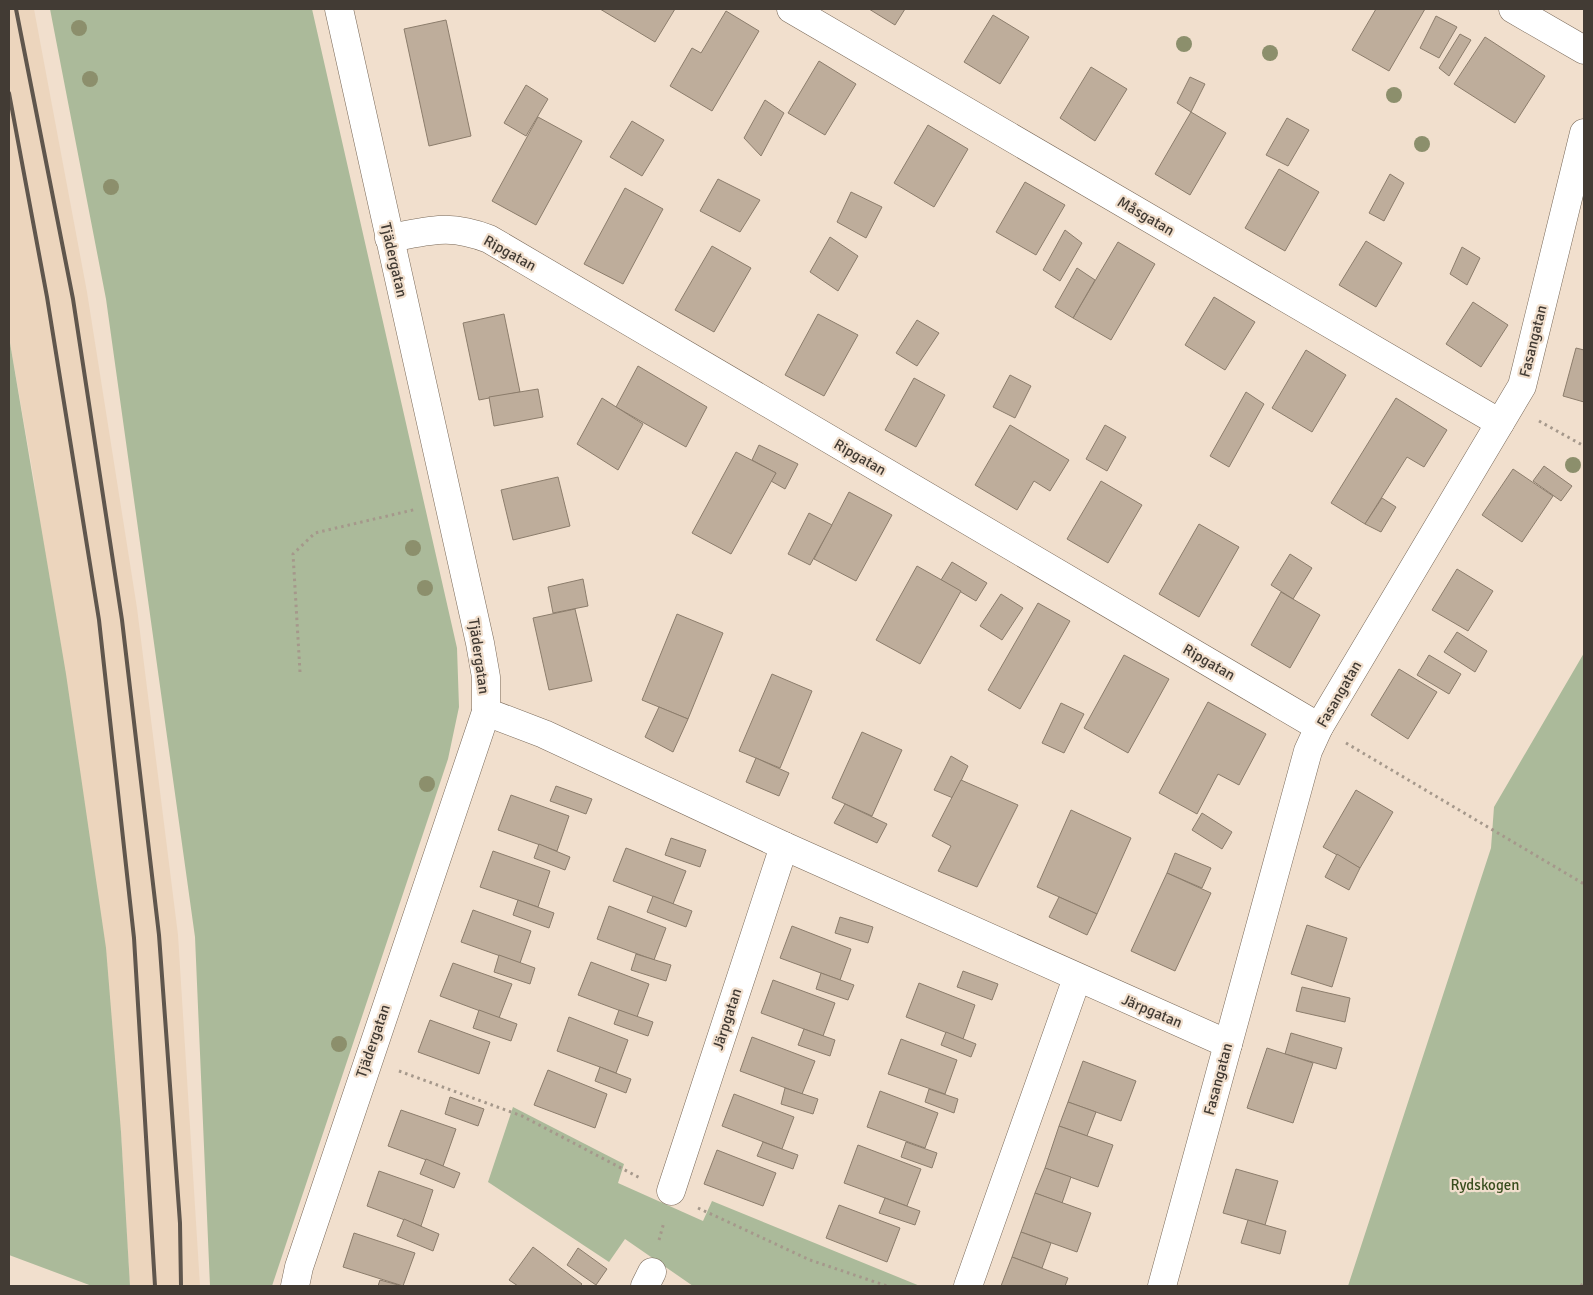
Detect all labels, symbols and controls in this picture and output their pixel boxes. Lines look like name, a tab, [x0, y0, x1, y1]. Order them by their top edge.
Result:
street label: Måsgatan	[1114, 193, 1178, 239]
street label: Tjädergatan	[377, 221, 411, 299]
street label: Ripgatan	[481, 231, 539, 275]
street label: Fasangatan	[1515, 303, 1551, 379]
street label: Ripgatan	[831, 435, 889, 479]
street label: Tjädergatan	[465, 617, 493, 695]
street label: Ripgatan	[1180, 640, 1238, 684]
street label: Fasangatan	[1313, 658, 1365, 730]
street label: Järpgatan	[709, 986, 745, 1052]
street label: Järpgatan	[1119, 990, 1185, 1032]
street label: Tjädergatan	[352, 1002, 394, 1080]
street label: Fasangatan	[1200, 1041, 1236, 1117]
park label: Rydskogen	[1450, 1176, 1520, 1194]

